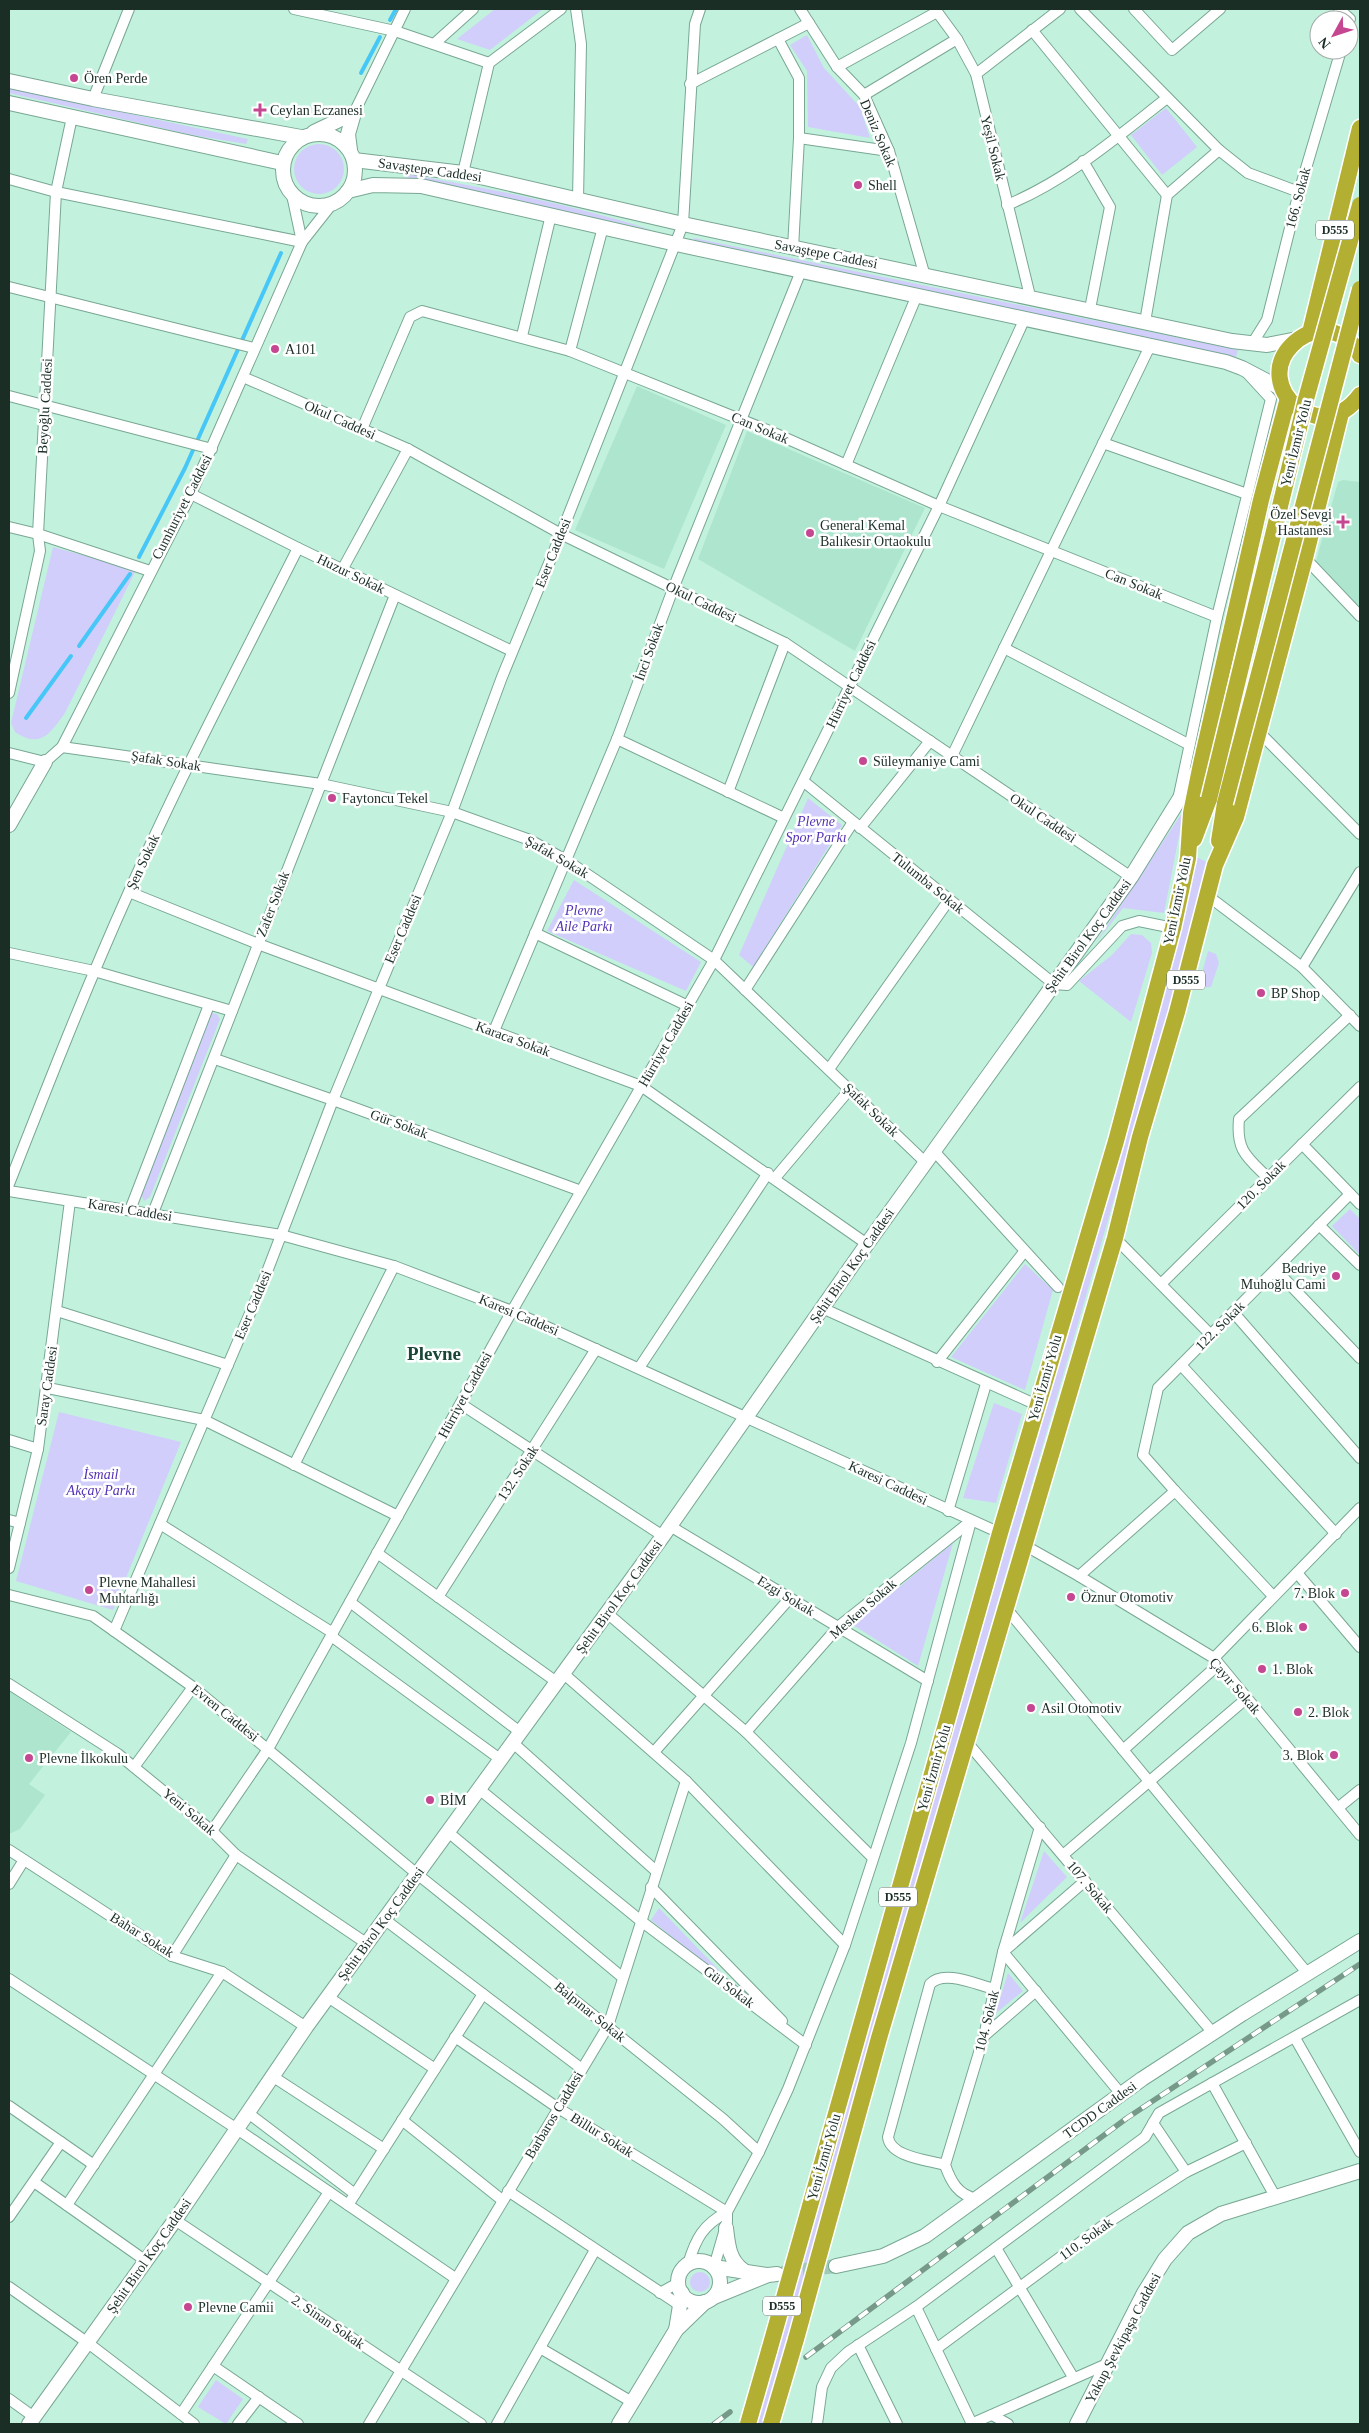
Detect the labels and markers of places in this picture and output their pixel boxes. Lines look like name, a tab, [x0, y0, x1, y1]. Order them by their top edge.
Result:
place label: Ören Perde	[84, 70, 147, 86]
marker: Ören Perde	[68, 72, 80, 84]
place label: Ceylan Eczanesi	[270, 103, 363, 118]
marker: Ceylan Eczanesi	[254, 104, 266, 116]
place label: Shell	[868, 178, 897, 193]
marker: Shell	[852, 179, 864, 191]
place label: A101	[285, 342, 316, 357]
marker: A101	[269, 343, 281, 355]
place label: Özel Sevgi Hastanesi	[1270, 506, 1332, 538]
marker: Özel Sevgi Hastanesi	[1336, 515, 1350, 529]
place label: General Kemal Balıkesir Ortaokulu	[820, 518, 931, 549]
marker: General Kemal Balıkesir Ortaokulu	[804, 527, 816, 539]
place label: Süleymaniye Cami	[873, 754, 980, 769]
marker: Süleymaniye Cami	[857, 755, 869, 767]
place label: Faytoncu Tekel	[342, 791, 428, 806]
marker: Faytoncu Tekel	[326, 792, 338, 804]
place label: BP Shop	[1271, 986, 1320, 1001]
marker: BP Shop	[1255, 987, 1267, 999]
place label: Bedriye Muhoğlu Cami	[1241, 1261, 1326, 1292]
marker: Bedriye Muhoğlu Cami	[1330, 1270, 1342, 1282]
place label: Plevne Mahallesi Muhtarlığı	[99, 1575, 196, 1606]
marker: Plevne Mahallesi Muhtarlığı	[83, 1584, 95, 1596]
place label: 7. Blok	[1294, 1586, 1335, 1601]
marker: 7. Blok	[1339, 1587, 1351, 1599]
place label: Öznur Otomotiv	[1081, 1589, 1173, 1605]
marker: Öznur Otomotiv	[1065, 1591, 1077, 1603]
place label: 6. Blok	[1252, 1620, 1293, 1635]
marker: 6. Blok	[1297, 1621, 1309, 1633]
place label: 1. Blok	[1272, 1662, 1313, 1677]
marker: 1. Blok	[1256, 1663, 1268, 1675]
place label: Asil Otomotiv	[1041, 1701, 1122, 1716]
marker: Asil Otomotiv	[1025, 1702, 1037, 1714]
place label: 2. Blok	[1308, 1705, 1349, 1720]
marker: 2. Blok	[1292, 1706, 1304, 1718]
place label: 3. Blok	[1283, 1748, 1324, 1763]
marker: 3. Blok	[1328, 1749, 1340, 1761]
place label: Plevne İlkokulu	[39, 1751, 128, 1766]
marker: Plevne İlkokulu	[23, 1752, 35, 1764]
place label: BİM	[440, 1793, 467, 1808]
marker: BİM	[424, 1794, 436, 1806]
place label: Plevne Camii	[198, 2300, 274, 2315]
marker: Plevne Camii	[182, 2301, 194, 2313]

